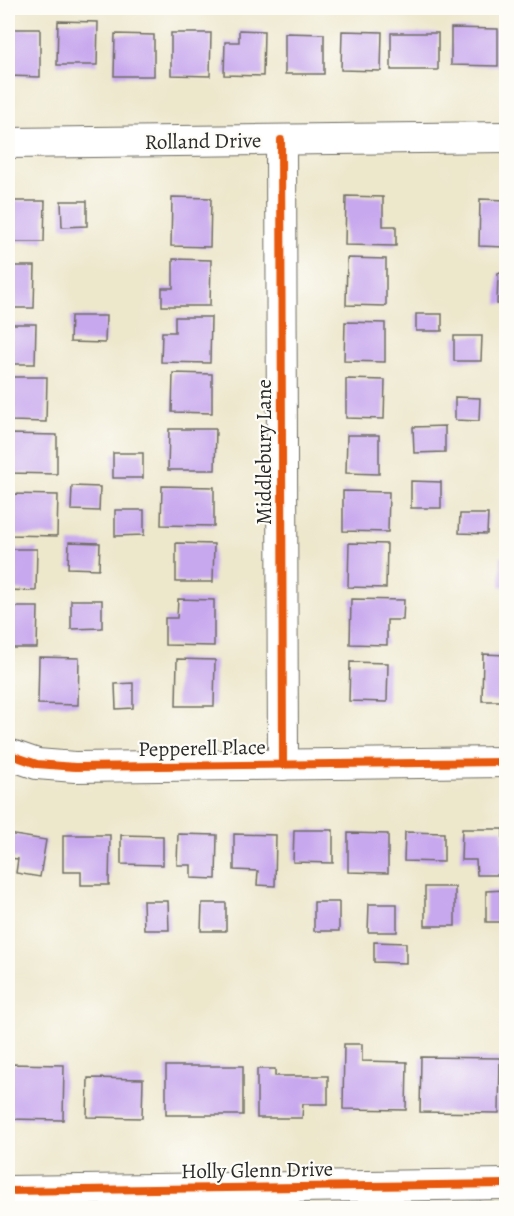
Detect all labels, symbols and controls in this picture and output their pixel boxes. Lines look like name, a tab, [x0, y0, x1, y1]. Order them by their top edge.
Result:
street label: Rolland Drive	[144, 126, 262, 156]
street label: Middlebury Lane	[250, 379, 278, 525]
street label: Pepperell Place	[138, 733, 266, 763]
street label: Holly Glenn Drive	[181, 1155, 333, 1185]

